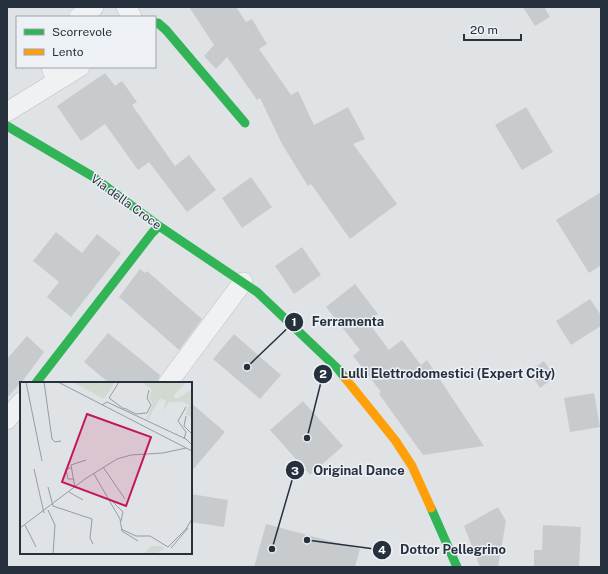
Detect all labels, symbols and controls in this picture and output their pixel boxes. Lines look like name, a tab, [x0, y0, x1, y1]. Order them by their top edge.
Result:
legend	[16, 16, 156, 68]
scale bar	[464, 16, 521, 42]
text: 20 m	[470, 23, 498, 37]
text: Scorrevole	[52, 25, 112, 39]
text: Lento	[52, 45, 84, 59]
street label: Via della Croce	[88, 172, 164, 232]
callout: Ferramenta	[284, 309, 392, 334]
text: Ferramenta	[312, 314, 384, 329]
text: 1	[291, 315, 297, 329]
callout: Lulli Elettrodomestici (Expert City)	[313, 361, 564, 386]
text: Lulli Elettrodomestici (Expert City)	[341, 366, 555, 381]
text: 2	[319, 367, 327, 381]
inset map	[20, 382, 192, 554]
callout: Original Dance	[285, 458, 412, 483]
text: Original Dance	[313, 463, 405, 478]
text: 3	[291, 464, 299, 478]
callout: Dottor Pellegrino	[372, 537, 514, 562]
text: Dottor Pellegrino	[400, 542, 506, 557]
text: 4	[378, 543, 386, 557]

